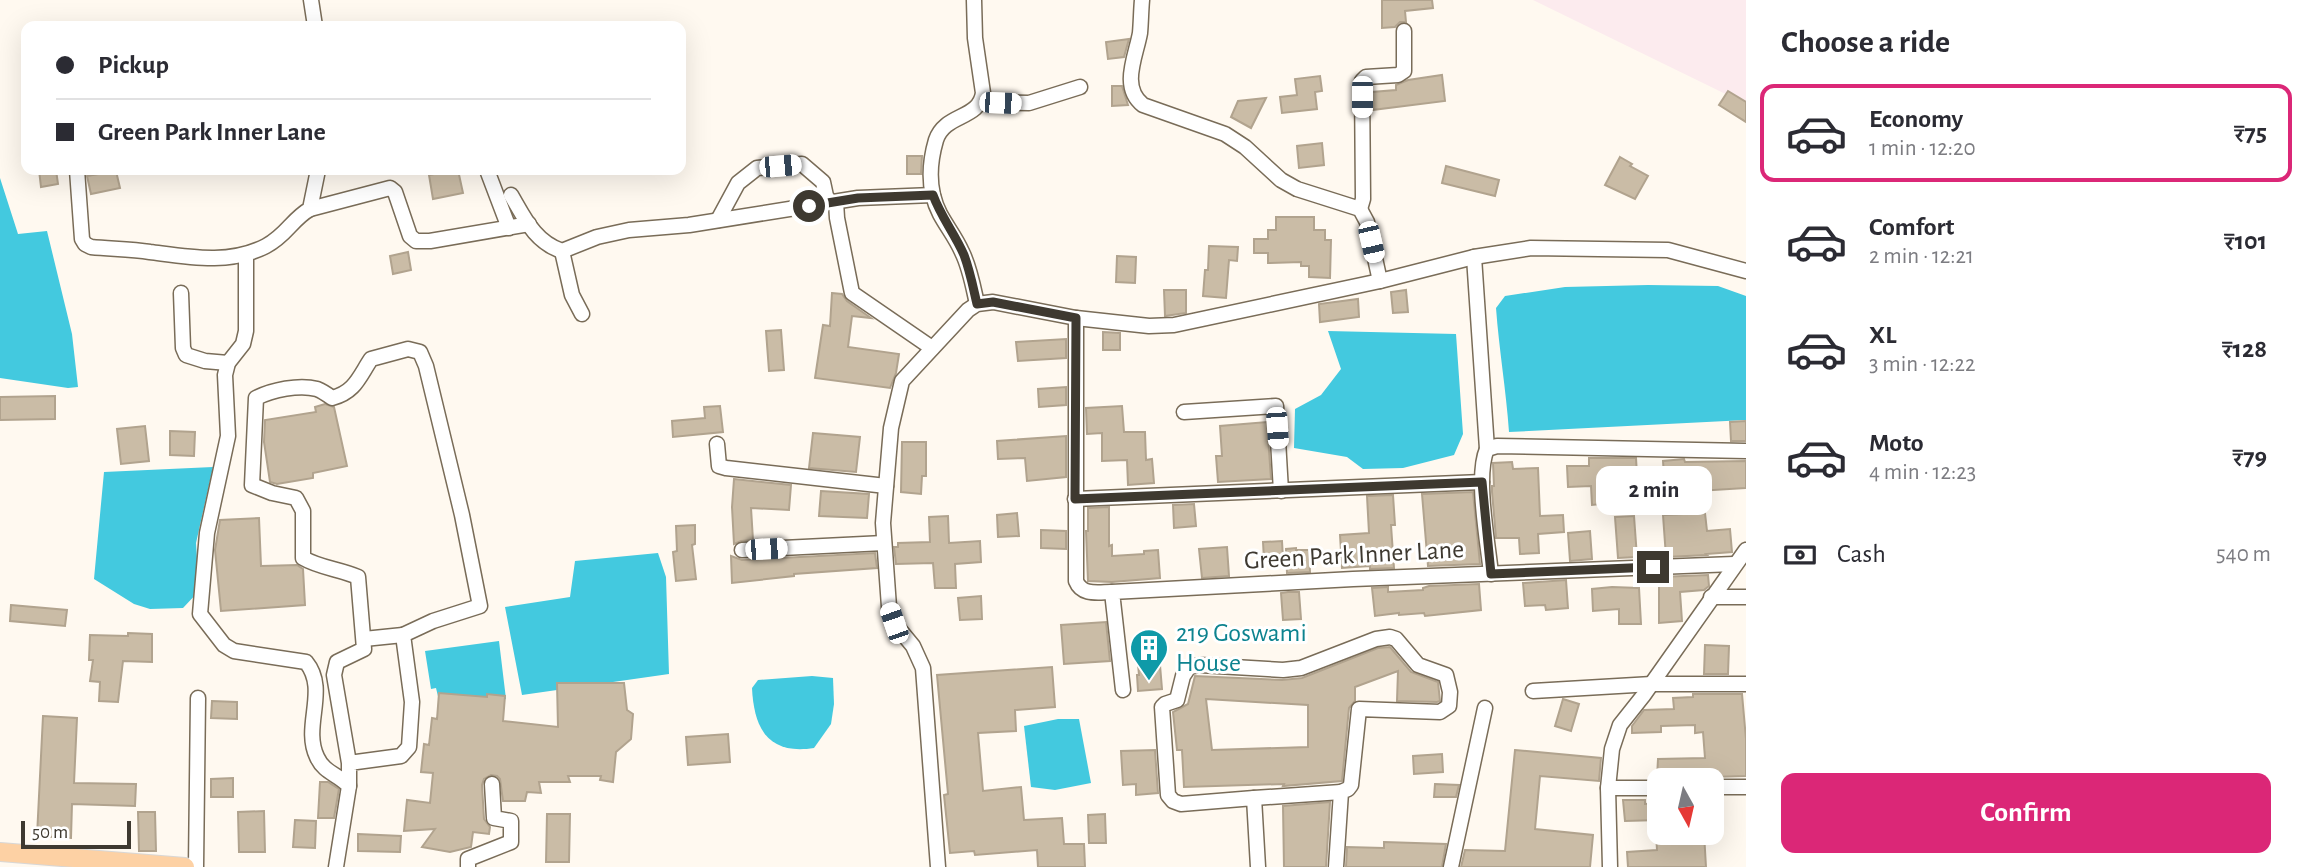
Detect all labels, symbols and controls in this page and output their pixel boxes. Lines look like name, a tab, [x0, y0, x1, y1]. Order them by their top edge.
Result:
text: Choose a ride	[1781, 26, 1950, 58]
text: Pickup	[98, 52, 169, 78]
car	[1352, 76, 1373, 118]
car	[979, 92, 1022, 114]
icon: car	[1785, 102, 1848, 165]
text: Economy	[1869, 106, 1963, 132]
text: Green Park Inner Lane	[98, 119, 326, 145]
text: ₹75	[2234, 120, 2267, 146]
text: 1 min · 12:20	[1869, 137, 1976, 160]
car	[759, 154, 802, 178]
route start	[793, 190, 825, 222]
icon: car	[1785, 210, 1848, 273]
text: Comfort	[1869, 214, 1954, 240]
car	[1357, 219, 1386, 265]
text: ₹101	[2224, 228, 2267, 254]
text: 2 min · 12:21	[1869, 245, 1974, 268]
icon: car	[1785, 318, 1848, 381]
text: XL	[1869, 322, 1896, 348]
text: ₹128	[2222, 336, 2267, 362]
text: 3 min · 12:22	[1869, 353, 1976, 376]
car	[1266, 406, 1289, 450]
icon: car	[1785, 426, 1848, 489]
text: Moto	[1869, 430, 1924, 456]
text: ₹79	[2232, 444, 2267, 470]
text: 4 min · 12:23	[1869, 461, 1976, 484]
callout: 2 min	[1595, 466, 1711, 514]
text: 2 min	[1628, 479, 1680, 502]
street label: Green Park Inner Lane	[1243, 536, 1465, 574]
icon: cash	[1781, 536, 1819, 574]
car	[745, 537, 788, 561]
text: Cash	[1837, 541, 1886, 567]
text: 540 m	[2216, 543, 2271, 566]
route end	[1637, 551, 1669, 583]
car	[878, 600, 911, 646]
place label: 219 Goswami House	[1176, 620, 1307, 676]
building icon: 219 Goswami House	[1128, 627, 1170, 682]
north arrow	[1647, 768, 1724, 845]
map controls	[1647, 768, 1724, 845]
button: Confirm	[1781, 773, 2271, 853]
scale bar	[21, 818, 131, 850]
text: 50 m	[32, 823, 68, 842]

